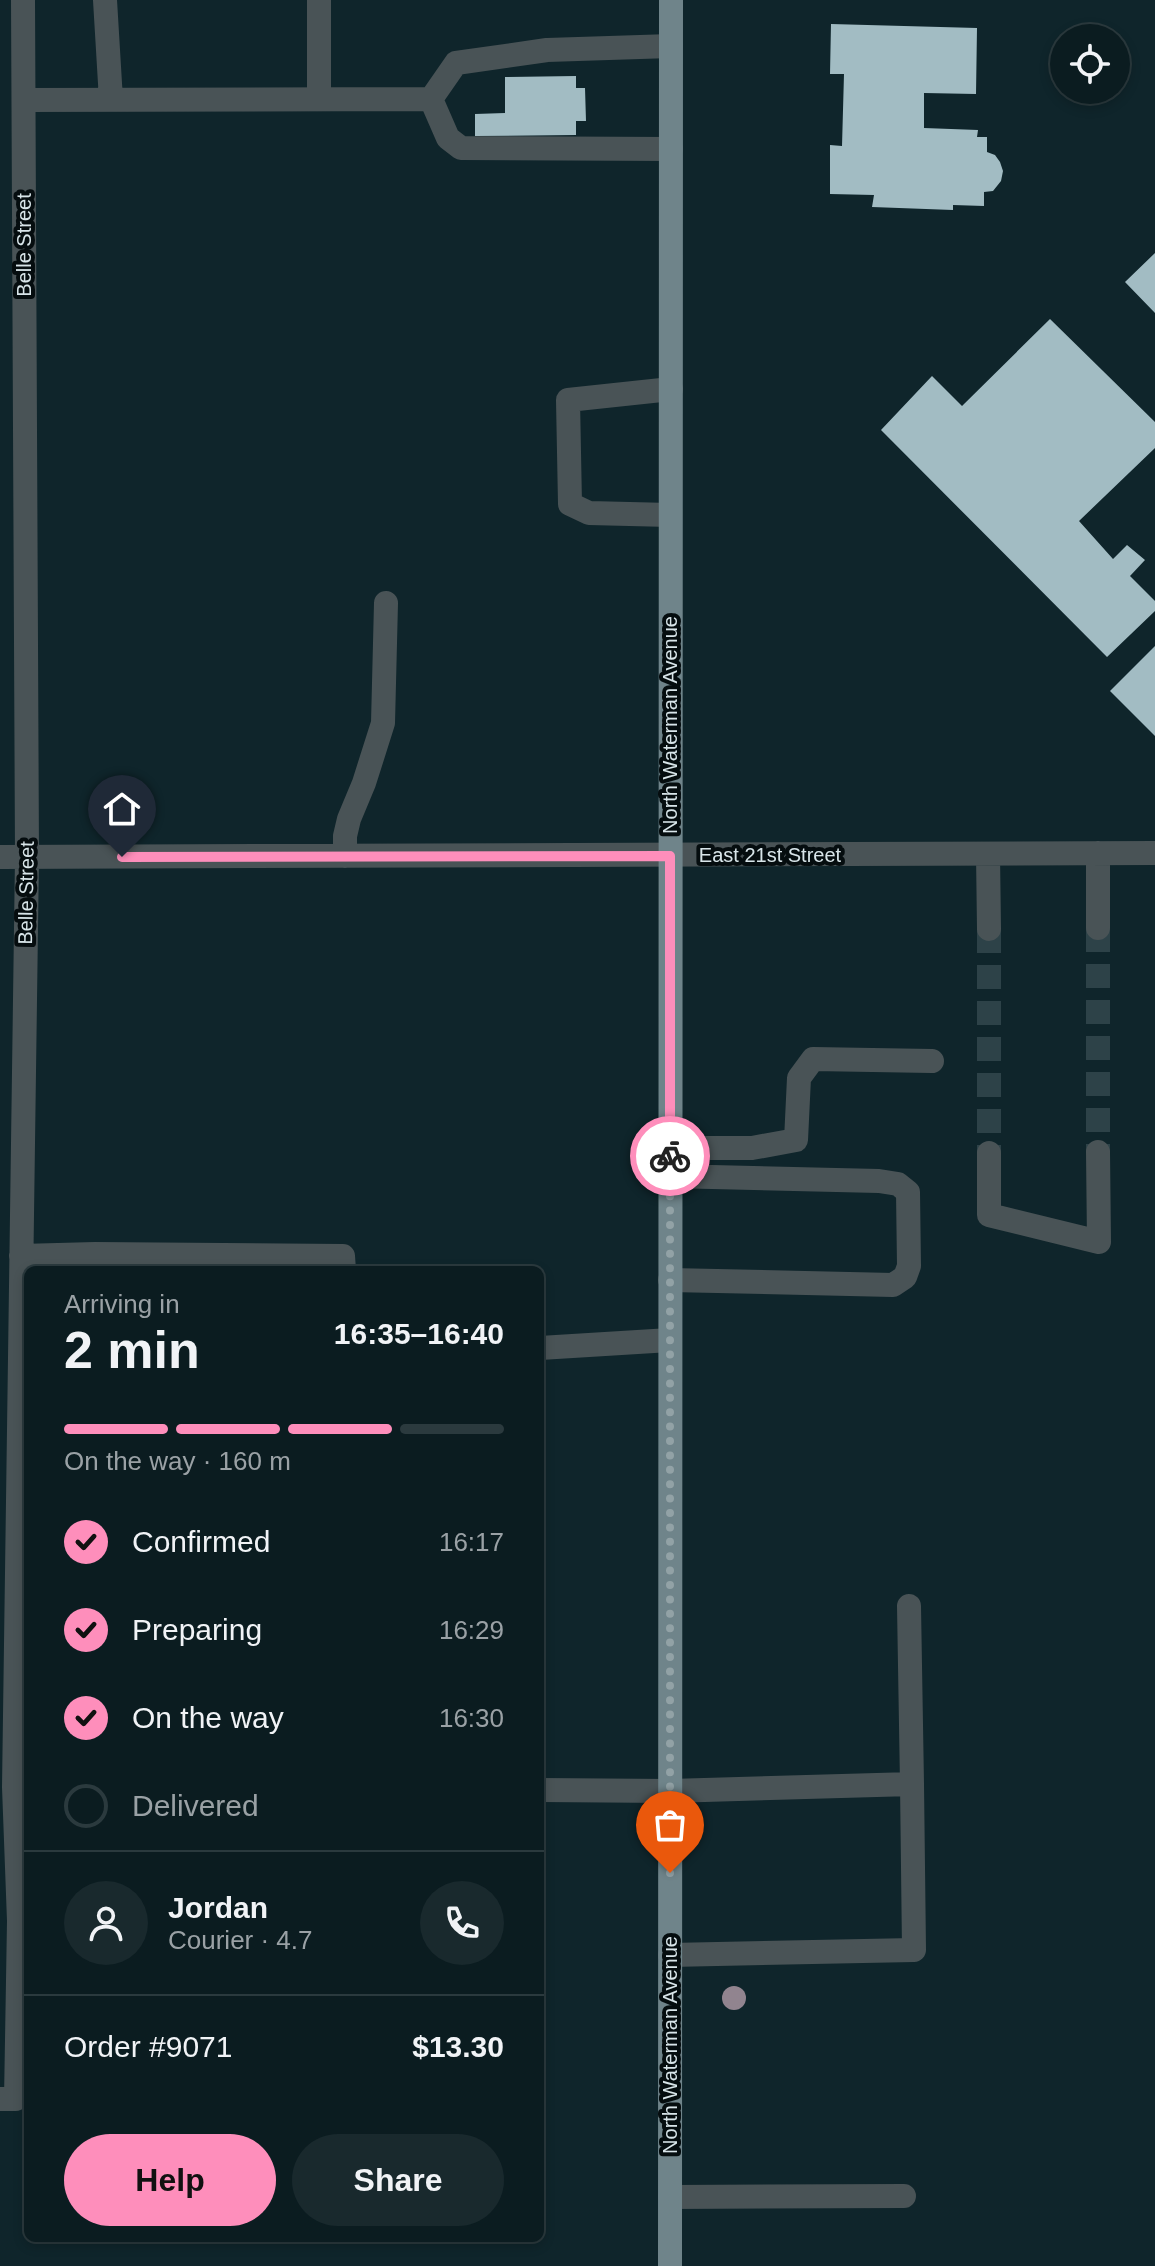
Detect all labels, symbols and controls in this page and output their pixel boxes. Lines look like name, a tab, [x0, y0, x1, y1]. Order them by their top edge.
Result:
map controls	[1050, 24, 1130, 104]
button: locate	[1050, 24, 1130, 104]
street label: Belle Street	[13, 193, 35, 297]
street label: North Waterman Avenue	[659, 616, 681, 834]
pin	[88, 775, 156, 857]
icon: home	[100, 787, 144, 831]
street label: Belle Street	[14, 841, 38, 945]
street label: East 21st Street	[699, 844, 842, 866]
courier	[630, 1116, 710, 1196]
icon: bike	[648, 1134, 692, 1178]
text: Arriving in	[64, 1289, 180, 1319]
text: 16:35–16:40	[334, 1317, 504, 1350]
text: 2 min	[64, 1321, 200, 1379]
text: On the way · 160 m	[64, 1446, 291, 1476]
icon: check	[64, 1520, 108, 1564]
text: Confirmed	[132, 1525, 270, 1558]
text: 16:17	[439, 1527, 504, 1557]
icon: check	[64, 1608, 108, 1652]
text: Preparing	[132, 1613, 262, 1646]
text: 16:29	[439, 1615, 504, 1645]
icon: check	[64, 1696, 108, 1740]
text: On the way	[132, 1701, 284, 1734]
text: 16:30	[439, 1703, 504, 1733]
text: Delivered	[132, 1789, 259, 1822]
pin	[636, 1791, 704, 1873]
icon: bag	[648, 1803, 692, 1847]
button: person	[64, 1881, 148, 1965]
button: phone	[420, 1881, 504, 1965]
text: Jordan	[168, 1891, 268, 1924]
text: Courier · 4.7	[168, 1925, 313, 1955]
street label: North Waterman Avenue	[659, 1936, 681, 2154]
text: Order #9071	[64, 2030, 232, 2063]
text: $13.30	[412, 2030, 504, 2063]
button: Help	[64, 2134, 276, 2226]
button: Share	[292, 2134, 504, 2226]

